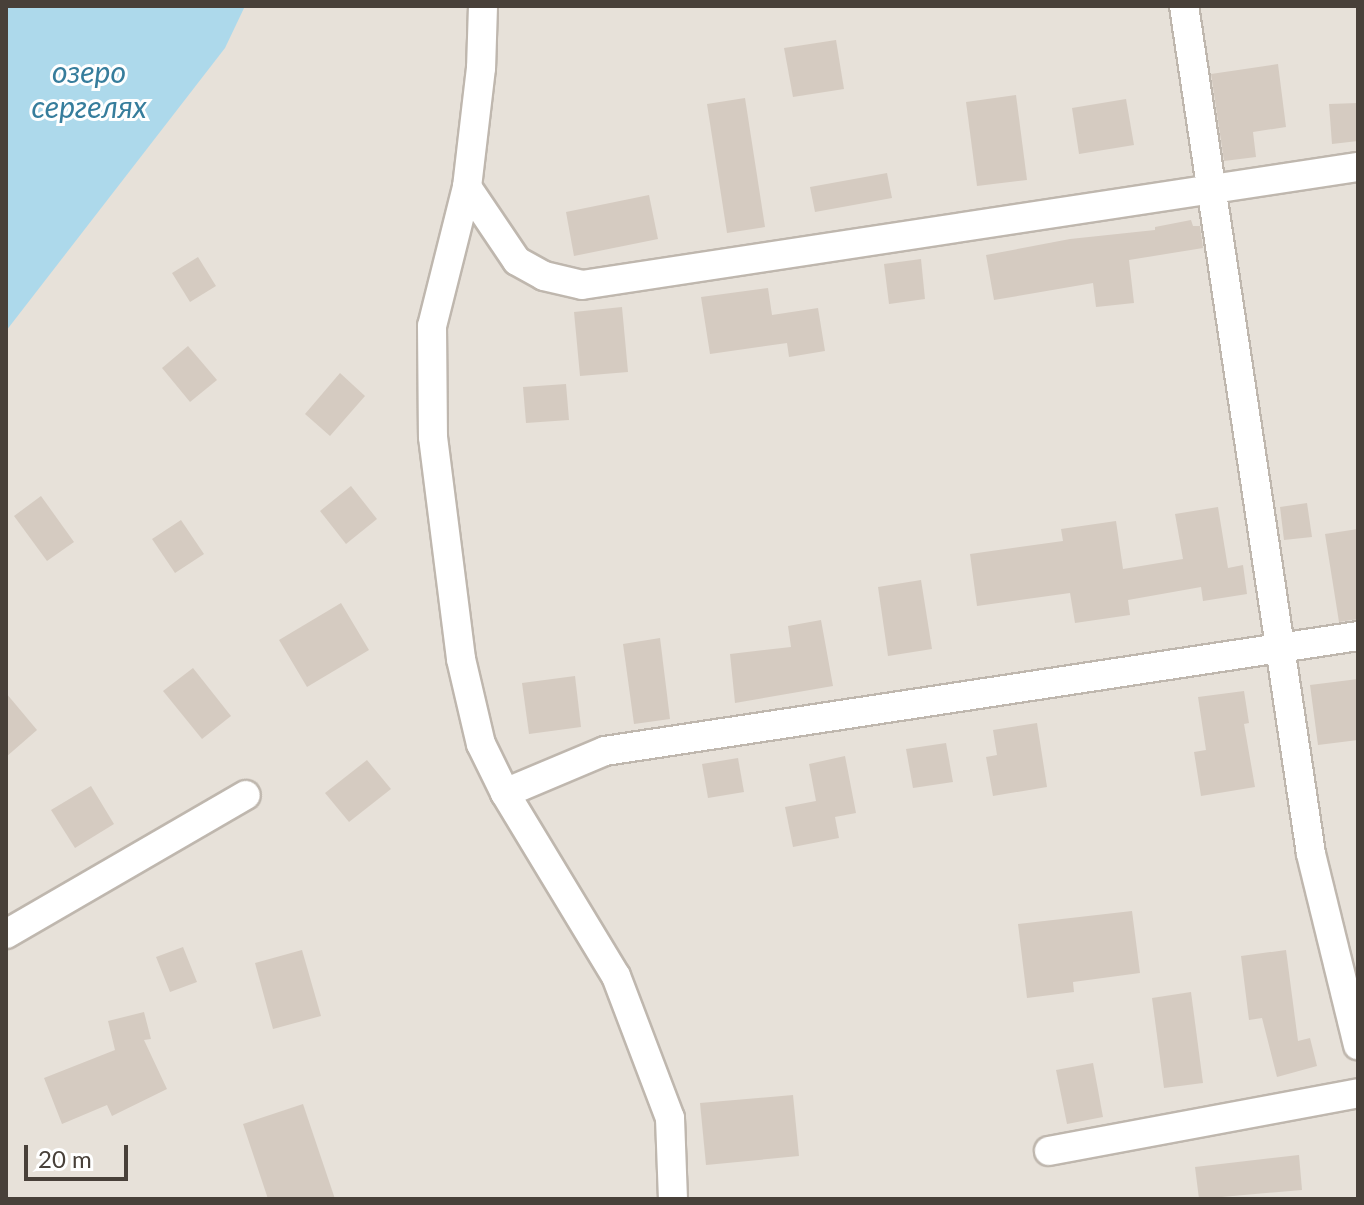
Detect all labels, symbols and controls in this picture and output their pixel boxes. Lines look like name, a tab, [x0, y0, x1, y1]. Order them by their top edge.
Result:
water label: озеро сергелях	[31, 53, 147, 124]
scale bar	[28, 1129, 132, 1179]
text: 20 m	[38, 1144, 92, 1173]

